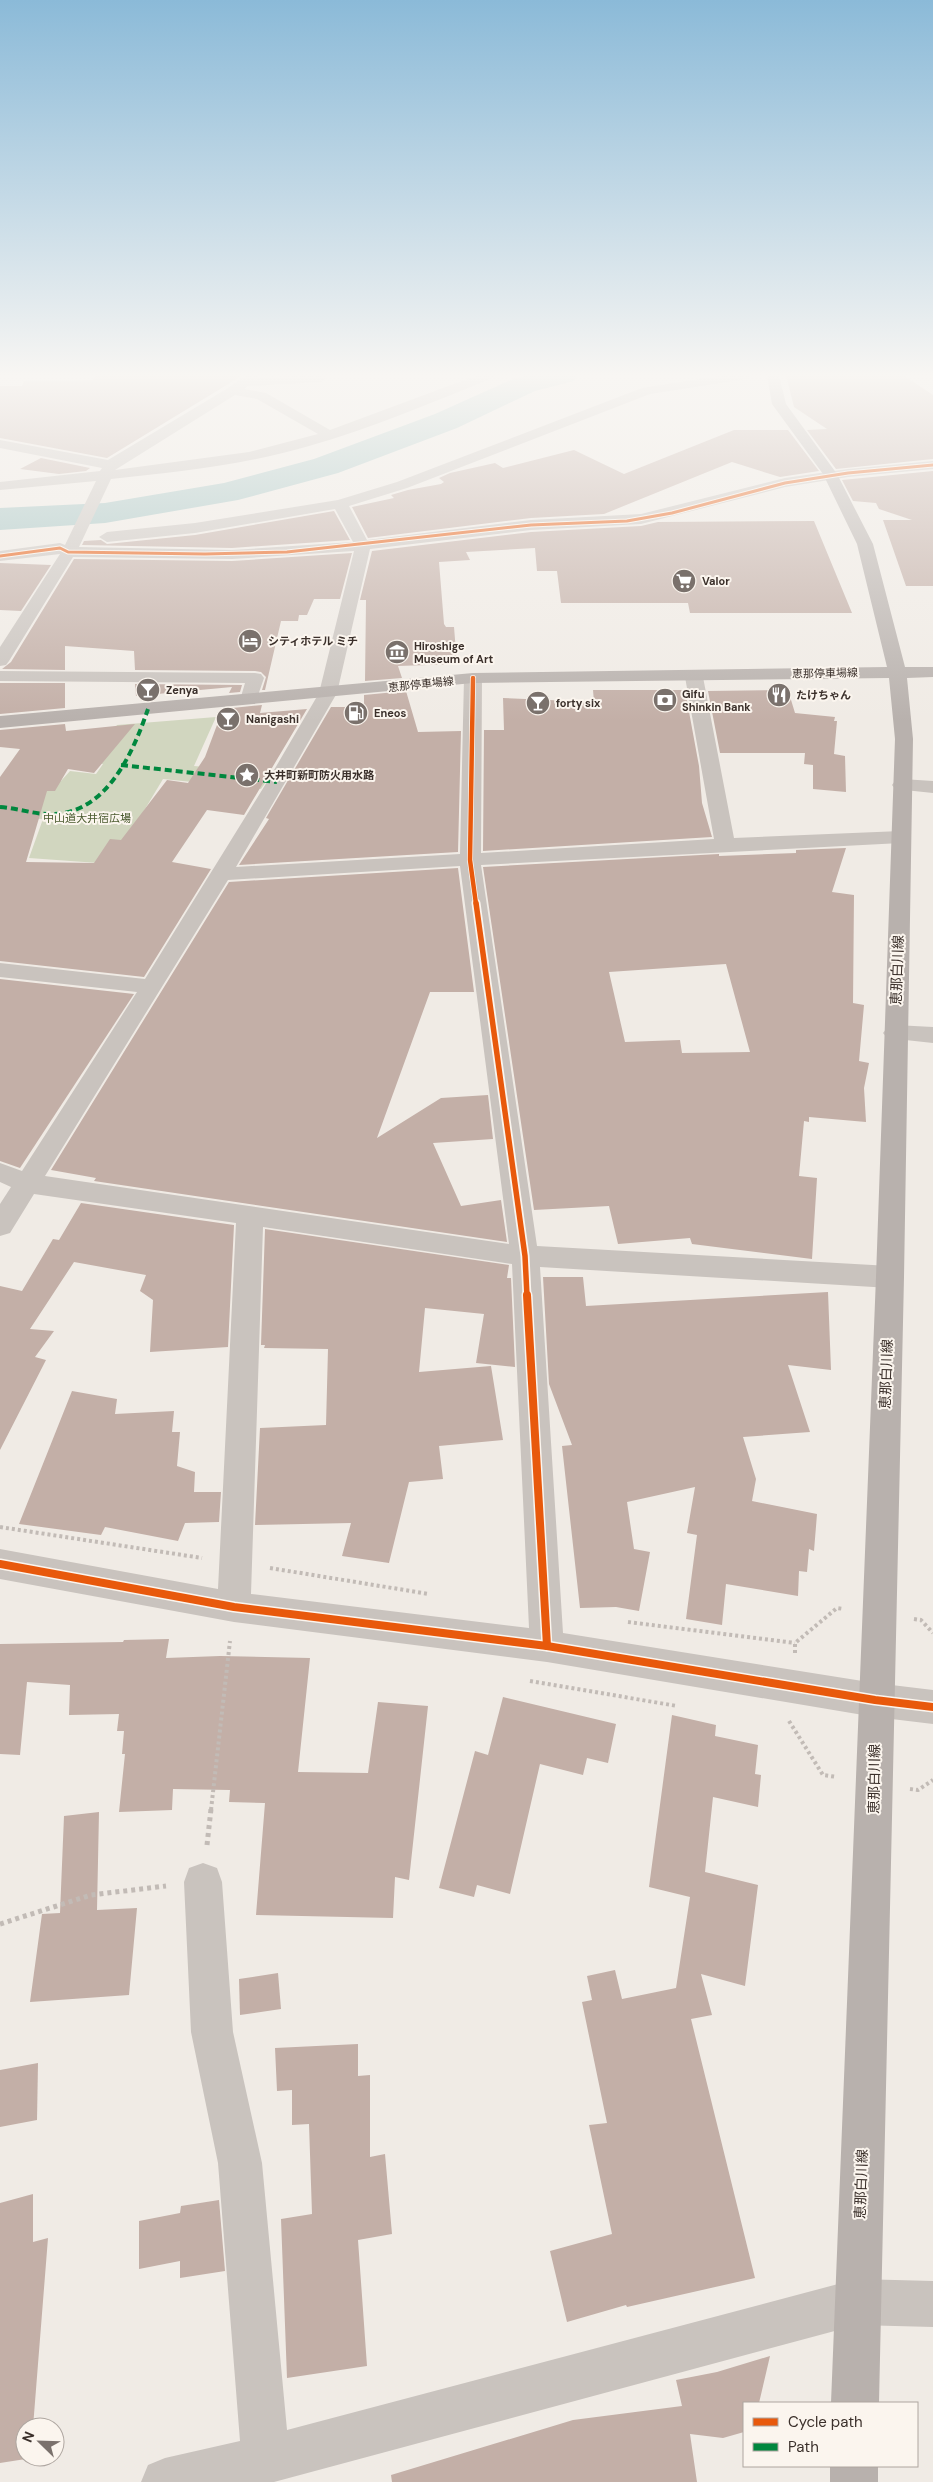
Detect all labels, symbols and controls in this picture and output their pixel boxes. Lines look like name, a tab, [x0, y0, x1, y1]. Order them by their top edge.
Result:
supermarket icon: Valor	[671, 568, 697, 594]
place label: Valor	[702, 574, 730, 588]
hotel icon: シティホテル ミチ	[237, 628, 263, 654]
place label: シティホテル ミチ	[268, 634, 358, 648]
museum icon: Hiroshige Museum of Art	[384, 639, 410, 665]
place label: Hiroshige Museum of Art	[414, 639, 493, 666]
street label: 恵那停車場線	[792, 665, 858, 681]
street label: 恵那停車場線	[387, 674, 455, 694]
bar icon: Zenya	[135, 677, 161, 703]
restaurant icon: たけちゃん	[766, 682, 792, 708]
place label: Zenya	[166, 683, 198, 697]
bank icon: Gifu Shinkin Bank	[652, 687, 678, 713]
place label: Gifu Shinkin Bank	[682, 687, 751, 714]
place label: たけちゃん	[796, 688, 851, 702]
bar icon: forty six	[525, 690, 551, 716]
place label: forty six	[556, 696, 601, 710]
fuel station icon: Eneos	[343, 700, 369, 726]
bar icon: Nanigashi	[215, 706, 241, 732]
place label: Eneos	[374, 706, 407, 720]
place label: Nanigashi	[246, 712, 299, 726]
place icon: 大井町新町防火用水路	[234, 762, 260, 788]
place label: 大井町新町防火用水路	[264, 768, 375, 782]
park label: 中山道大井宿広場	[43, 811, 131, 825]
street label: 恵那白川線	[887, 935, 907, 1005]
street label: 恵那白川線	[876, 1339, 896, 1409]
street label: 恵那白川線	[864, 1744, 884, 1814]
street label: 恵那白川線	[851, 2149, 871, 2219]
legend	[743, 2402, 918, 2467]
text: Cycle path	[788, 2412, 863, 2432]
north arrow	[15, 2417, 65, 2467]
text: N	[18, 2429, 38, 2445]
text: Path	[788, 2437, 819, 2457]

